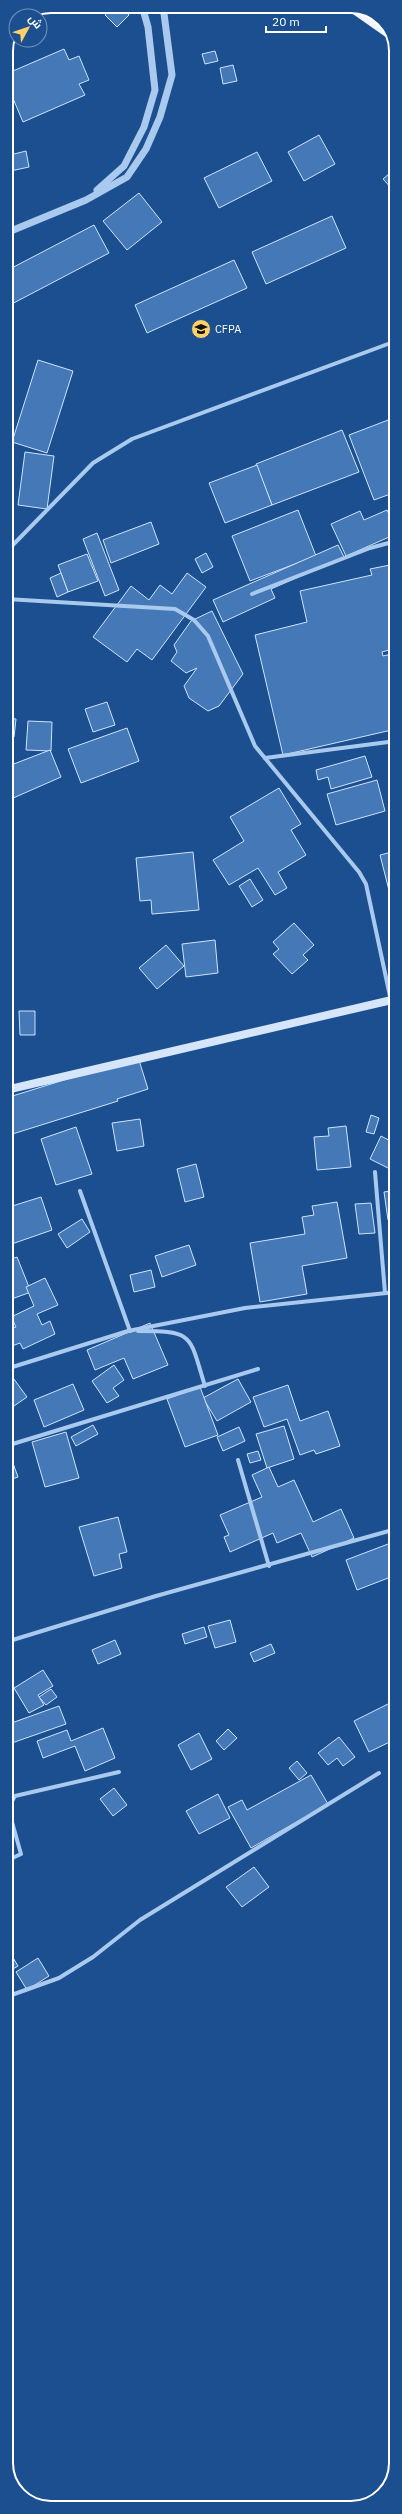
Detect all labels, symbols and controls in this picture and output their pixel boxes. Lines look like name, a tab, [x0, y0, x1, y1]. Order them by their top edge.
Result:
north arrow	[8, 8, 48, 48]
scale bar	[266, 8, 326, 34]
text: ش	[26, 12, 46, 31]
text: 20 m	[272, 14, 300, 29]
school or university icon: CFPA	[190, 318, 212, 340]
place label: CFPA	[215, 322, 241, 336]

